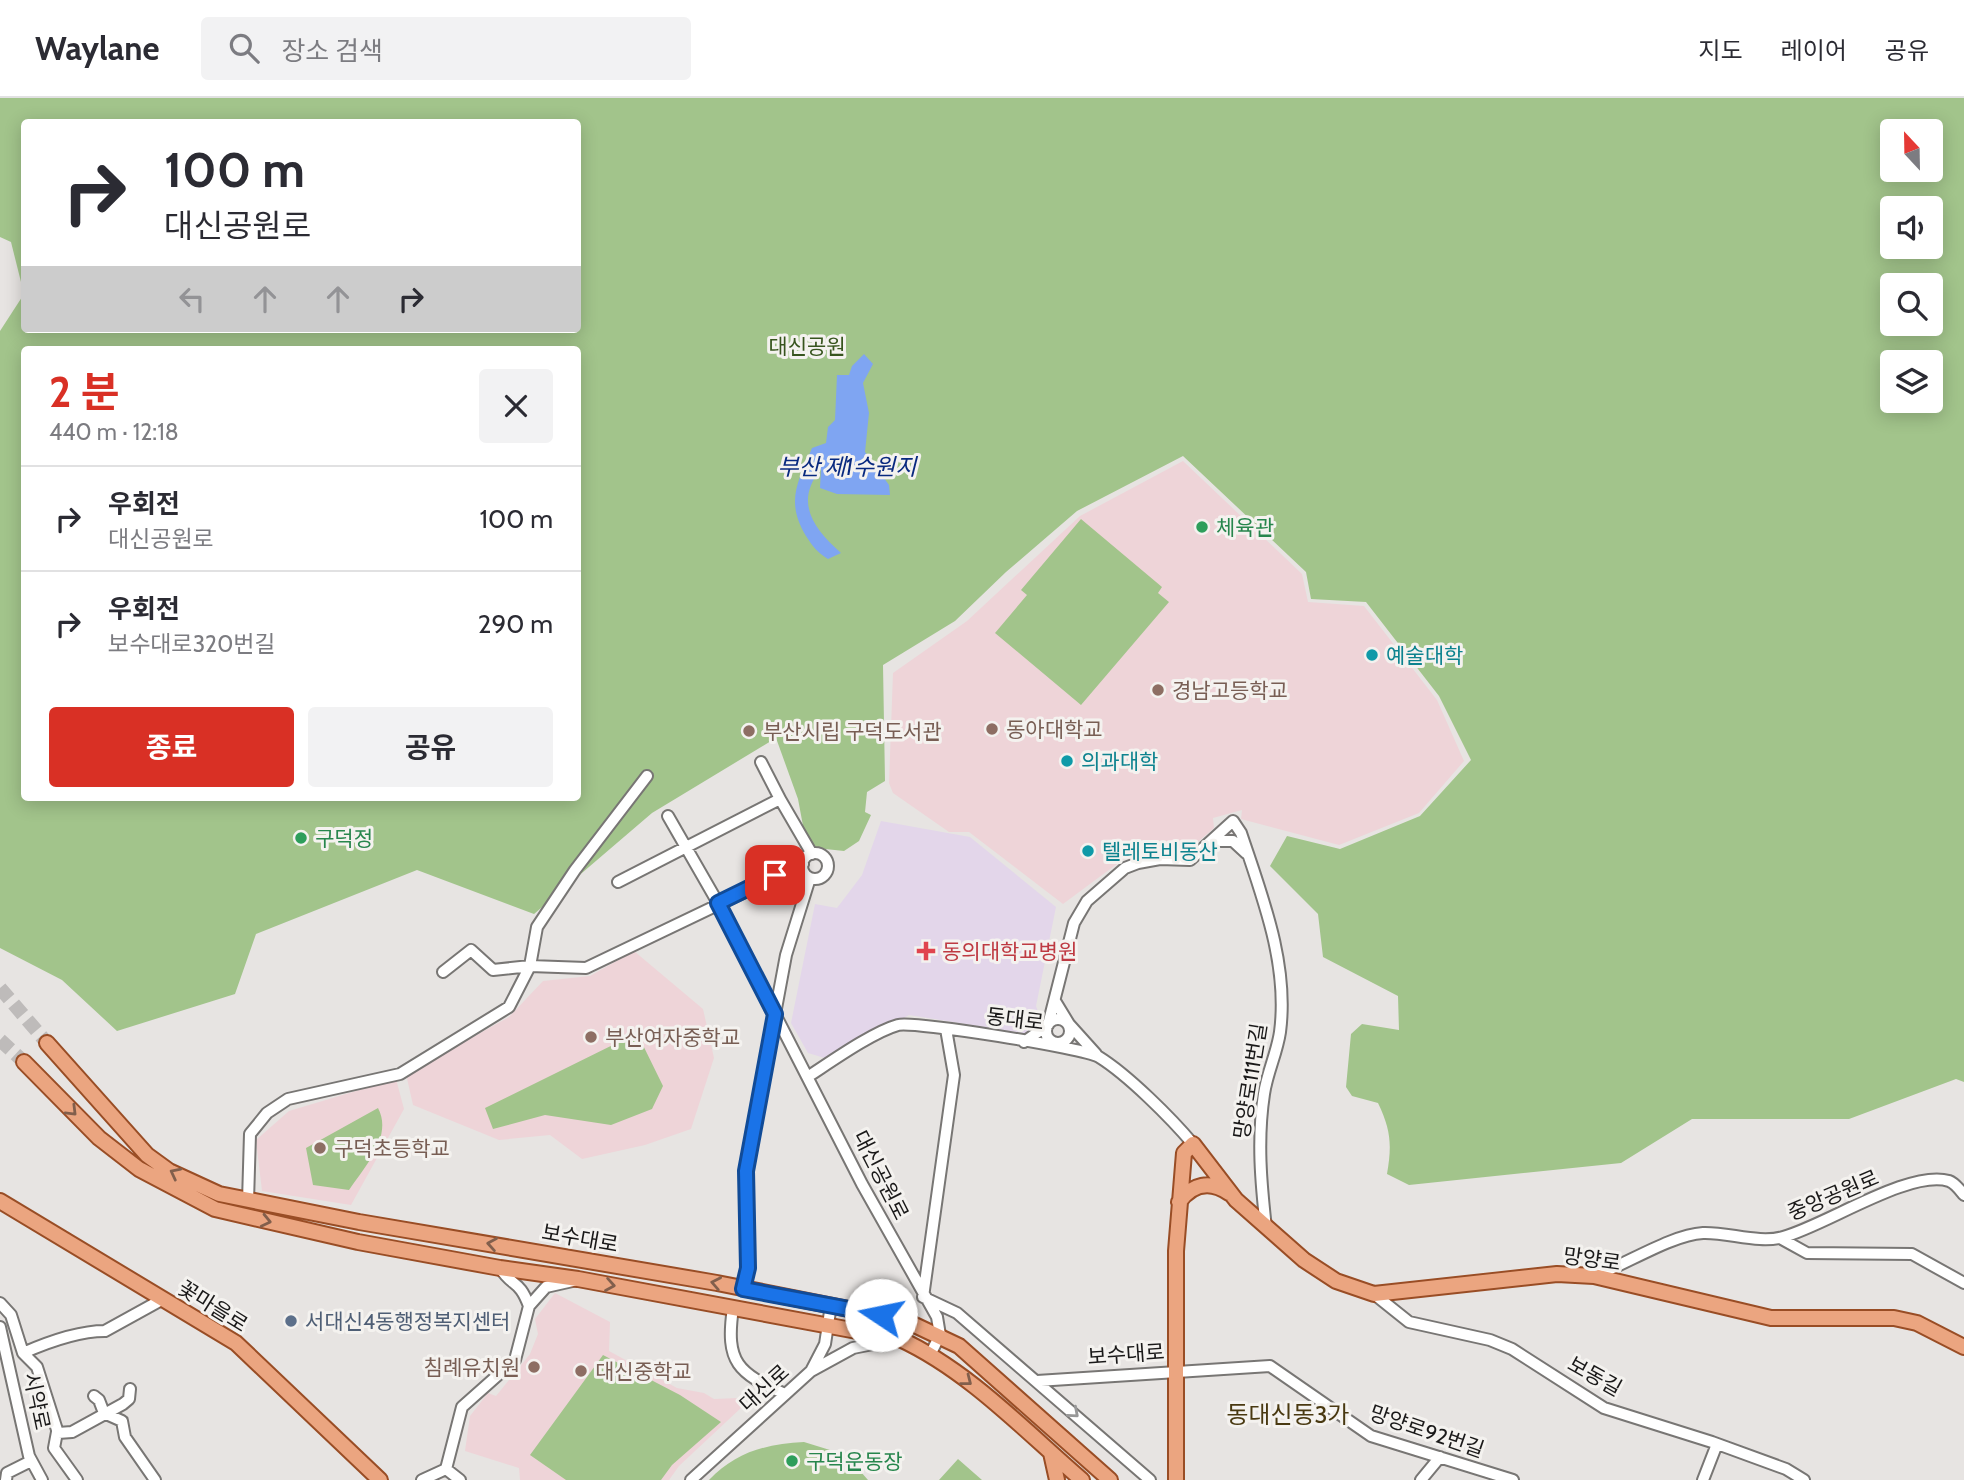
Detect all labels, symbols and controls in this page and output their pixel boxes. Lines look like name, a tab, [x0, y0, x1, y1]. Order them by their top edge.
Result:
search box	[201, 17, 691, 80]
text: Waylane	[35, 28, 159, 68]
icon: search	[225, 29, 263, 67]
text: 장소 검색	[281, 35, 383, 67]
text: 지도	[1698, 36, 1743, 65]
text: 레이어	[1781, 36, 1847, 65]
text: 공유	[1885, 36, 1929, 65]
north arrow	[1880, 119, 1942, 182]
map controls	[1880, 119, 1943, 413]
text: 100 m	[164, 140, 305, 199]
icon: right	[49, 147, 140, 238]
button: sound	[1880, 196, 1943, 259]
text: 대신공원로	[164, 206, 311, 245]
button: search	[1880, 273, 1943, 336]
icon: left	[173, 280, 211, 318]
icon: ahead	[246, 280, 284, 318]
icon: ahead	[319, 280, 357, 318]
icon: right	[392, 280, 430, 318]
park label: 대신공원	[768, 334, 846, 359]
button: layers	[1880, 350, 1943, 413]
text: 2 분	[49, 366, 119, 418]
button: close	[479, 369, 553, 443]
text: 440 m · 12:18	[49, 418, 179, 446]
water label: 부산 제1수원지	[778, 453, 918, 481]
text: 우회전	[108, 488, 180, 520]
icon: right	[49, 500, 87, 538]
text: 100 m	[480, 503, 553, 535]
place label: 체육관	[1216, 515, 1274, 540]
marker: 체육관	[1194, 519, 1210, 535]
text: 대신공원로	[108, 525, 214, 553]
text: 우회전	[108, 593, 180, 625]
icon: right	[49, 605, 87, 643]
text: 290 m	[478, 608, 553, 640]
text: 보수대로320번길	[108, 630, 276, 658]
place label: 예술대학	[1386, 643, 1463, 668]
marker: 예술대학	[1364, 647, 1380, 663]
place label: 경남고등학교	[1172, 678, 1288, 703]
marker: 경남고등학교	[1150, 682, 1166, 698]
button: 종료	[49, 707, 294, 787]
button: 공유	[308, 707, 553, 787]
place label: 동아대학교	[1006, 717, 1103, 742]
place label: 부산시립 구덕도서관	[763, 719, 942, 744]
marker: 동아대학교	[984, 721, 1000, 737]
marker: 부산시립 구덕도서관	[741, 723, 757, 739]
place label: 의과대학	[1081, 749, 1158, 774]
marker: 의과대학	[1059, 753, 1075, 769]
place label: 구덕정	[315, 826, 373, 851]
marker: 구덕정	[293, 830, 309, 846]
place label: 텔레토비동산	[1102, 839, 1218, 864]
marker: 텔레토비동산	[1080, 843, 1096, 859]
pin	[745, 845, 805, 905]
icon: arrive	[756, 856, 794, 894]
place label: 동의대학교병원	[942, 939, 1077, 964]
marker: 동의대학교병원	[916, 941, 936, 961]
street label: 동대로	[985, 1003, 1045, 1035]
street label: 망양로111번길	[1228, 1021, 1272, 1141]
place label: 부산여자중학교	[605, 1025, 740, 1050]
marker: 부산여자중학교	[583, 1029, 599, 1045]
one-way arrow	[64, 1102, 77, 1115]
street label: 대신공원로	[848, 1126, 914, 1224]
place label: 구덕초등학교	[334, 1136, 450, 1161]
marker: 구덕초등학교	[312, 1140, 328, 1156]
street label: 중앙공원로	[1784, 1165, 1882, 1225]
one-way arrow	[170, 1168, 183, 1182]
one-way arrow	[260, 1212, 272, 1227]
street label: 보수대로	[540, 1219, 620, 1257]
one-way arrow	[486, 1237, 497, 1252]
street label: 망양로	[1562, 1243, 1622, 1275]
street label: 꽃마을로	[174, 1275, 252, 1337]
one-way arrow	[604, 1277, 616, 1292]
one-way arrow	[710, 1277, 722, 1292]
position arrow	[844, 1278, 918, 1352]
place label: 서대신4동행정복지센터	[305, 1309, 510, 1334]
marker: 서대신4동행정복지센터	[283, 1313, 299, 1329]
street label: 보수대로	[1087, 1339, 1165, 1369]
street label: 보동길	[1564, 1351, 1626, 1401]
place label: 침례유치원	[423, 1355, 520, 1380]
marker: 침례유치원	[526, 1359, 542, 1375]
place label: 대신중학교	[595, 1359, 692, 1384]
street label: 대신로	[734, 1359, 794, 1417]
marker: 대신중학교	[573, 1363, 589, 1379]
street label: 시약로	[19, 1370, 55, 1432]
one-way arrow	[959, 1373, 972, 1385]
district label: 동대신동3가	[1226, 1400, 1350, 1429]
street label: 망양로92번길	[1366, 1400, 1488, 1462]
one-way arrow	[1065, 1405, 1078, 1417]
place label: 구덕운동장	[806, 1449, 903, 1474]
marker: 구덕운동장	[784, 1453, 800, 1469]

